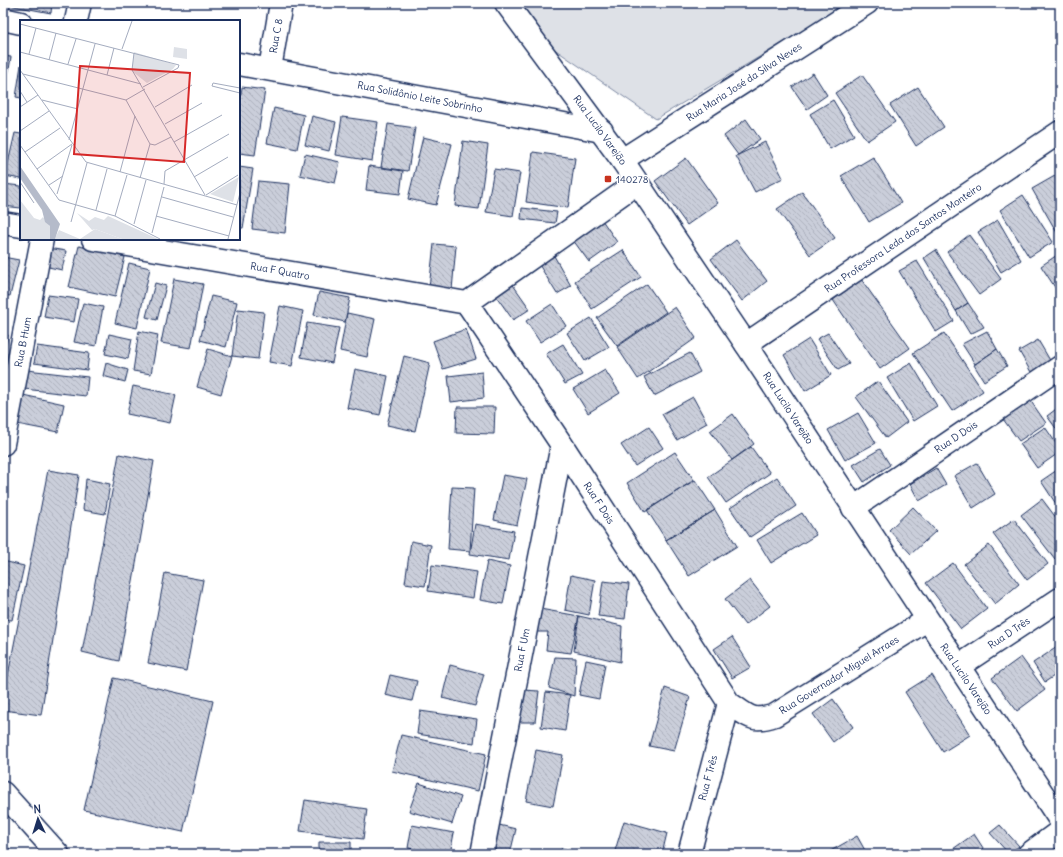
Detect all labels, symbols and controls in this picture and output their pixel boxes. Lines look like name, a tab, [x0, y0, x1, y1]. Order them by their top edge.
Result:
street label: Rua C 8	[267, 17, 285, 54]
inset map	[20, 20, 240, 240]
street label: Rua Maria José da Silva Neves	[684, 39, 805, 124]
street label: Rua Solidônio Leite Sobrinho	[356, 78, 484, 116]
street label: Rua Lucilo Varejão	[570, 93, 630, 168]
place label: 140278	[616, 173, 649, 186]
marker: 140278	[603, 174, 613, 184]
street label: Rua Professora Leda dos Santos Monteiro	[822, 180, 984, 296]
street label: Rua F Quatro	[249, 259, 311, 283]
street label: Rua B Hum	[12, 316, 34, 368]
street label: Rua Lucilo Varejão	[760, 370, 816, 447]
street label: Rua D Dois	[932, 418, 980, 456]
street label: Rua F Dois	[581, 479, 618, 527]
street label: Rua D Três	[985, 614, 1033, 652]
street label: Rua F Um	[511, 627, 533, 673]
street label: Rua Governador Miguel Arraes	[777, 633, 902, 717]
street label: Rua Lucilo Varejão	[937, 641, 995, 717]
street label: Rua F Três	[696, 753, 720, 802]
north arrow	[18, 799, 58, 839]
text: N	[33, 802, 42, 816]

